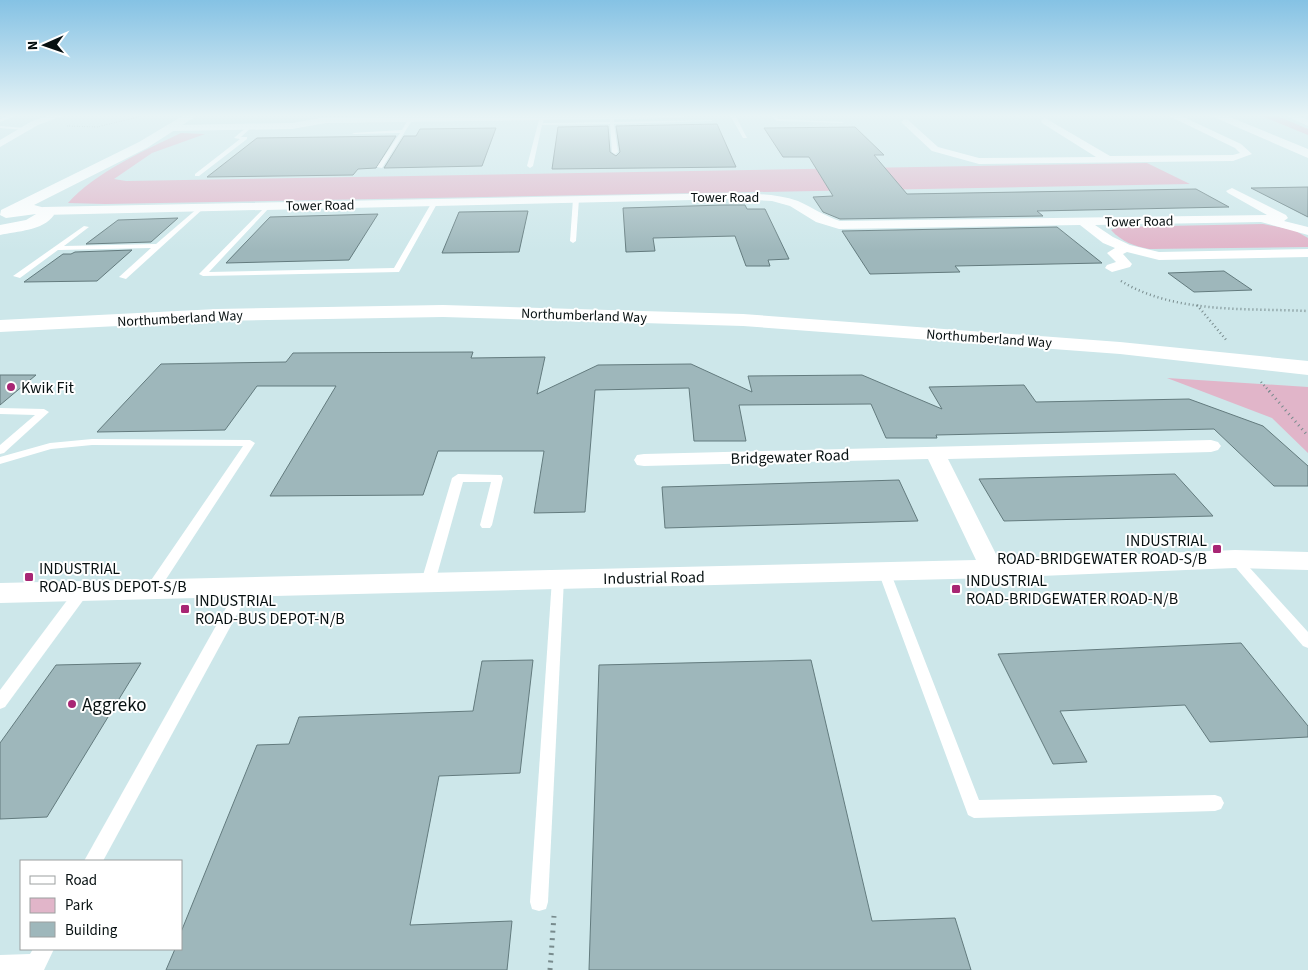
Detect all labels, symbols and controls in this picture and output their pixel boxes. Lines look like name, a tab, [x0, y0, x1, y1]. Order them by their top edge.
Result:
north arrow	[20, 20, 70, 70]
text: N	[23, 40, 43, 50]
street label: Tower Road	[691, 188, 759, 208]
street label: Tower Road	[285, 195, 355, 217]
street label: Tower Road	[1104, 211, 1174, 233]
street label: Northumberland Way	[521, 304, 648, 328]
street label: Northumberland Way	[117, 306, 244, 332]
street label: Northumberland Way	[925, 325, 1053, 353]
place label: Kwik Fit	[21, 377, 74, 399]
marker: Kwik Fit	[5, 381, 17, 393]
street label: Bridgewater Road	[730, 444, 850, 470]
place label: INDUSTRIAL ROAD-BRIDGEWATER ROAD-S/B	[997, 530, 1207, 570]
marker: INDUSTRIAL ROAD-BRIDGEWATER ROAD-S/B	[1211, 543, 1223, 555]
place label: INDUSTRIAL ROAD-BUS DEPOT-S/B	[39, 558, 187, 598]
street label: Industrial Road	[603, 566, 705, 590]
place label: INDUSTRIAL ROAD-BRIDGEWATER ROAD-N/B	[966, 570, 1178, 610]
marker: INDUSTRIAL ROAD-BUS DEPOT-S/B	[23, 571, 35, 583]
marker: INDUSTRIAL ROAD-BRIDGEWATER ROAD-N/B	[950, 583, 962, 595]
place label: INDUSTRIAL ROAD-BUS DEPOT-N/B	[195, 590, 345, 630]
marker: INDUSTRIAL ROAD-BUS DEPOT-N/B	[179, 603, 191, 615]
place label: Aggreko	[82, 692, 147, 719]
marker: Aggreko	[66, 698, 78, 710]
legend	[20, 860, 182, 950]
text: Road	[65, 870, 97, 891]
text: Park	[65, 895, 94, 916]
text: Building	[65, 920, 118, 941]

